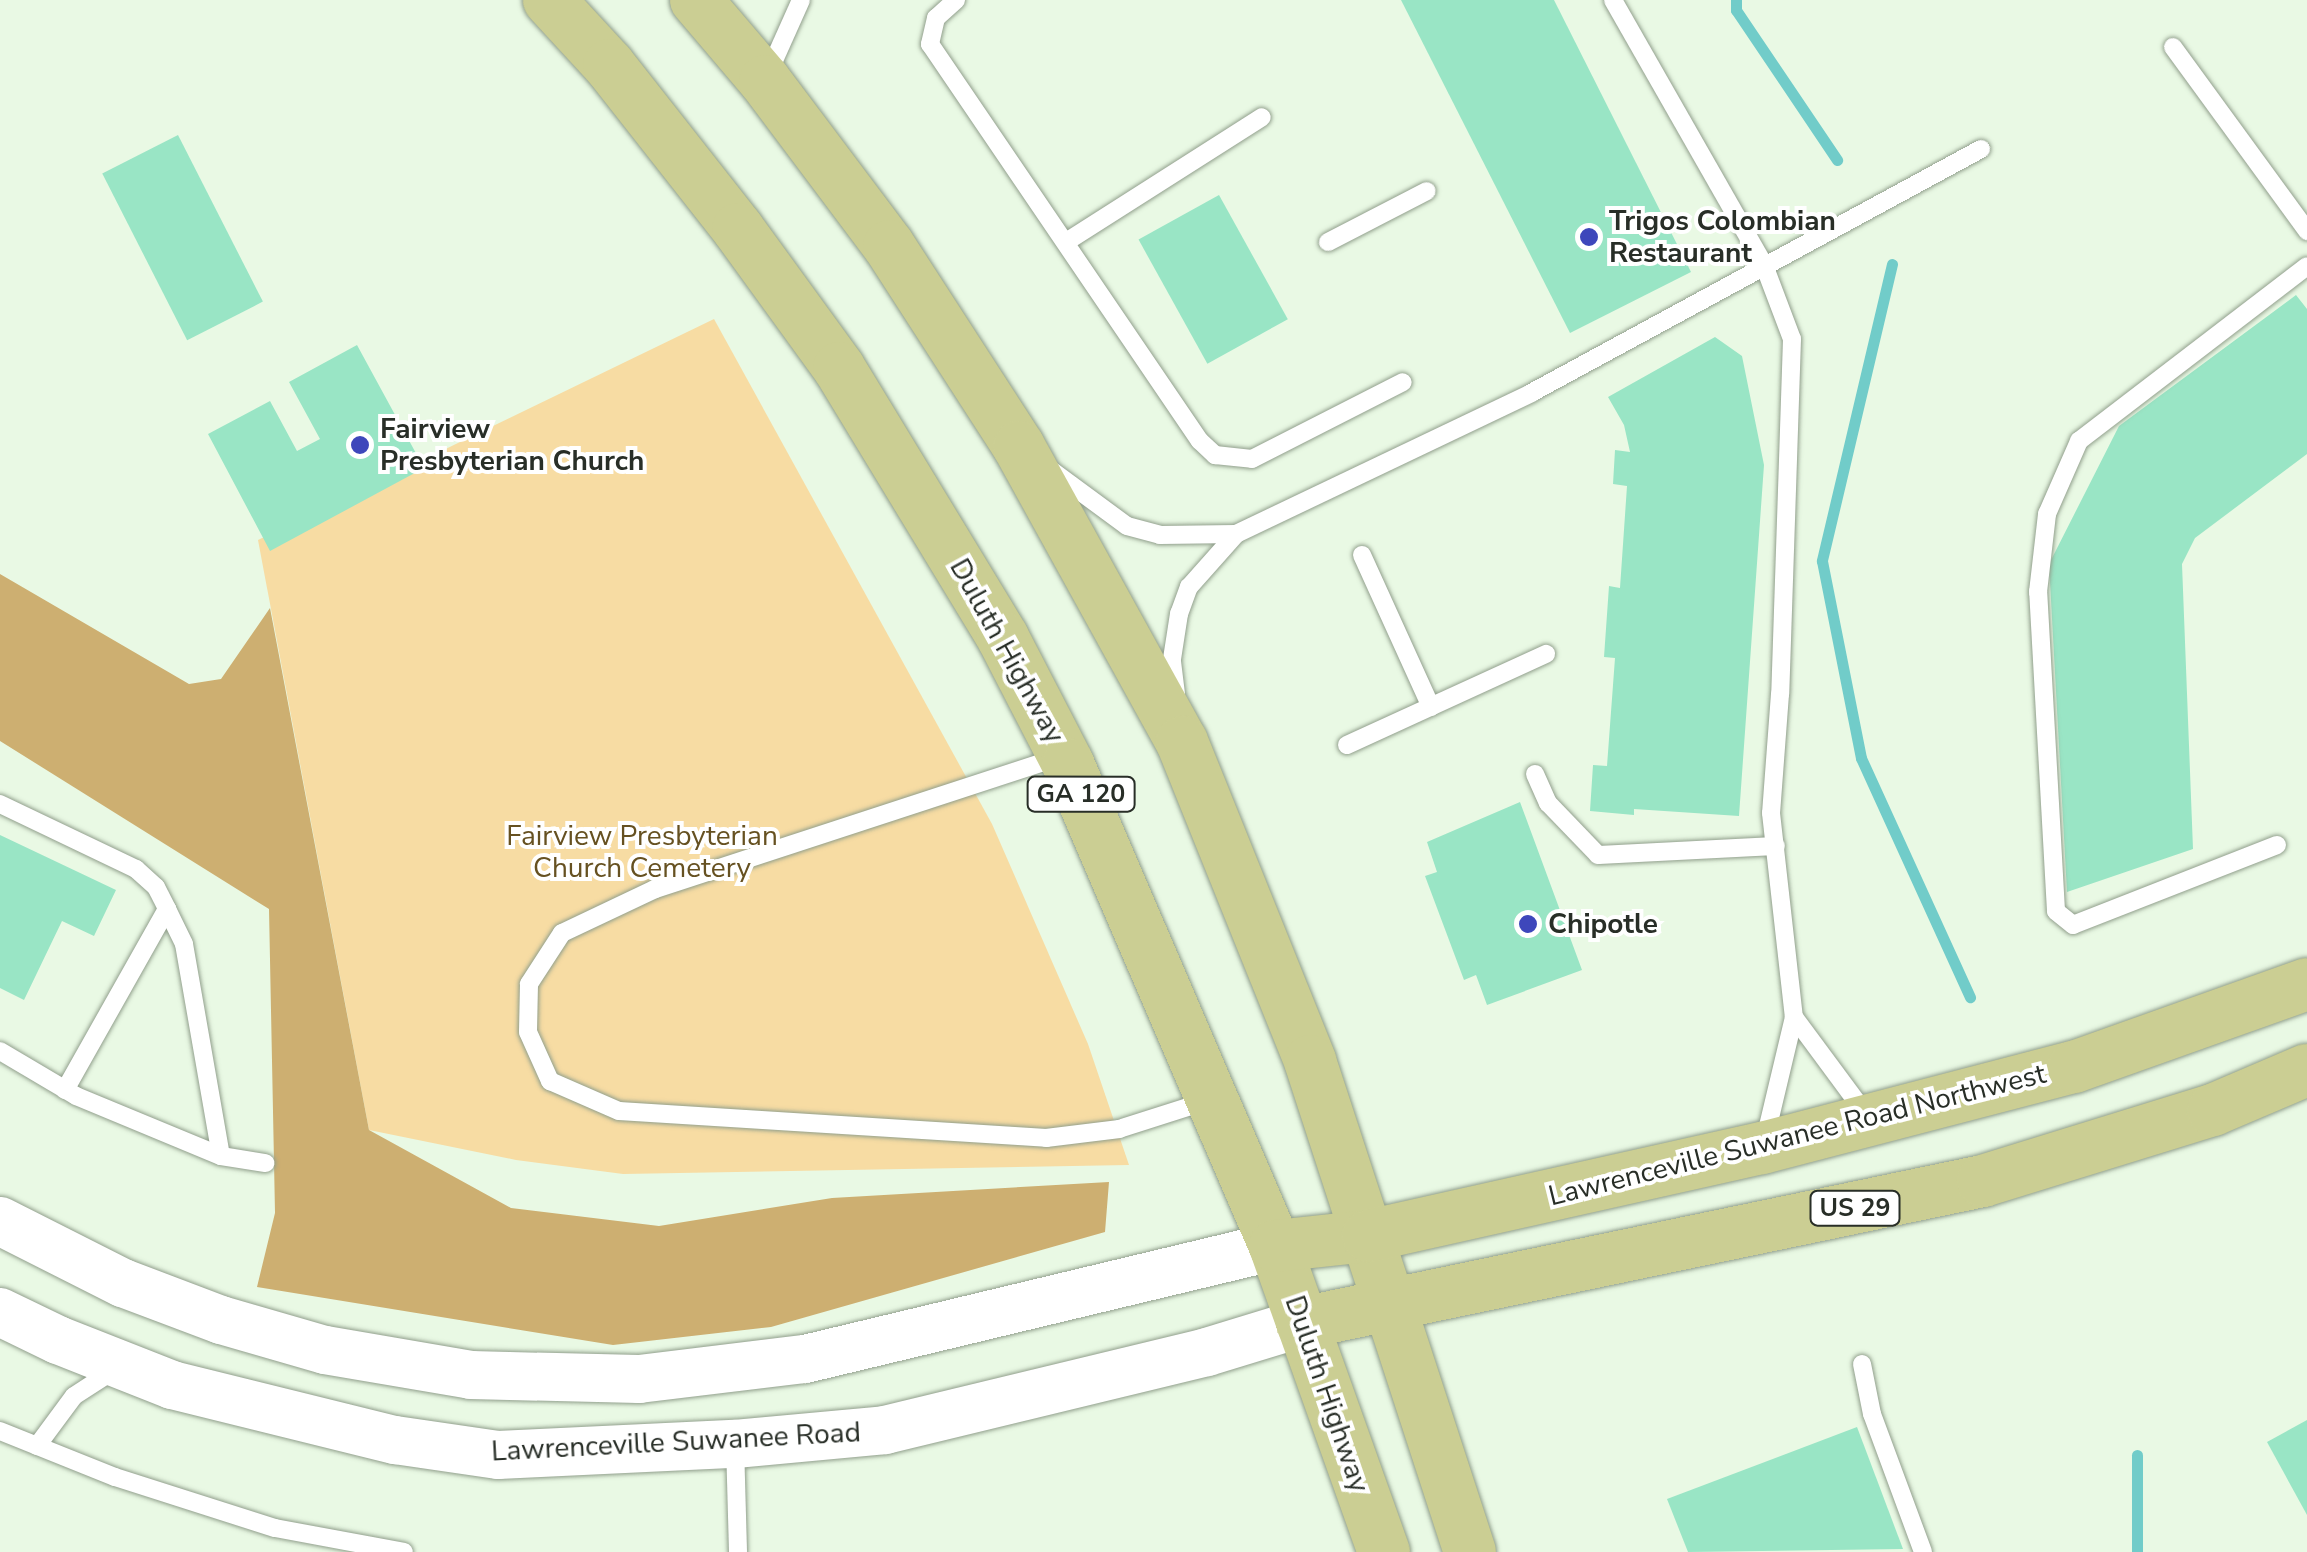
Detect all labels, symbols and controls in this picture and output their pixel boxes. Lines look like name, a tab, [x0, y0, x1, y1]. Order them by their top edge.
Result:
place label: Trigos Colombian Restaurant	[1609, 204, 1836, 270]
marker: Trigos Colombian Restaurant	[1578, 226, 1600, 248]
place label: Fairview Presbyterian Church	[380, 412, 644, 478]
marker: Fairview Presbyterian Church	[349, 434, 371, 456]
street label: Duluth Highway	[942, 553, 1072, 749]
road number: GA 120	[1026, 774, 1136, 814]
park label: Fairview Presbyterian Church Cemetery	[506, 819, 778, 885]
place label: Chipotle	[1548, 907, 1658, 941]
marker: Chipotle	[1517, 913, 1539, 935]
street label: Lawrenceville Suwanee Road Northwest	[1545, 1057, 2049, 1213]
road number: US 29	[1808, 1188, 1902, 1228]
street label: Duluth Highway	[1278, 1291, 1376, 1497]
street label: Lawrenceville Suwanee Road	[490, 1416, 862, 1468]

